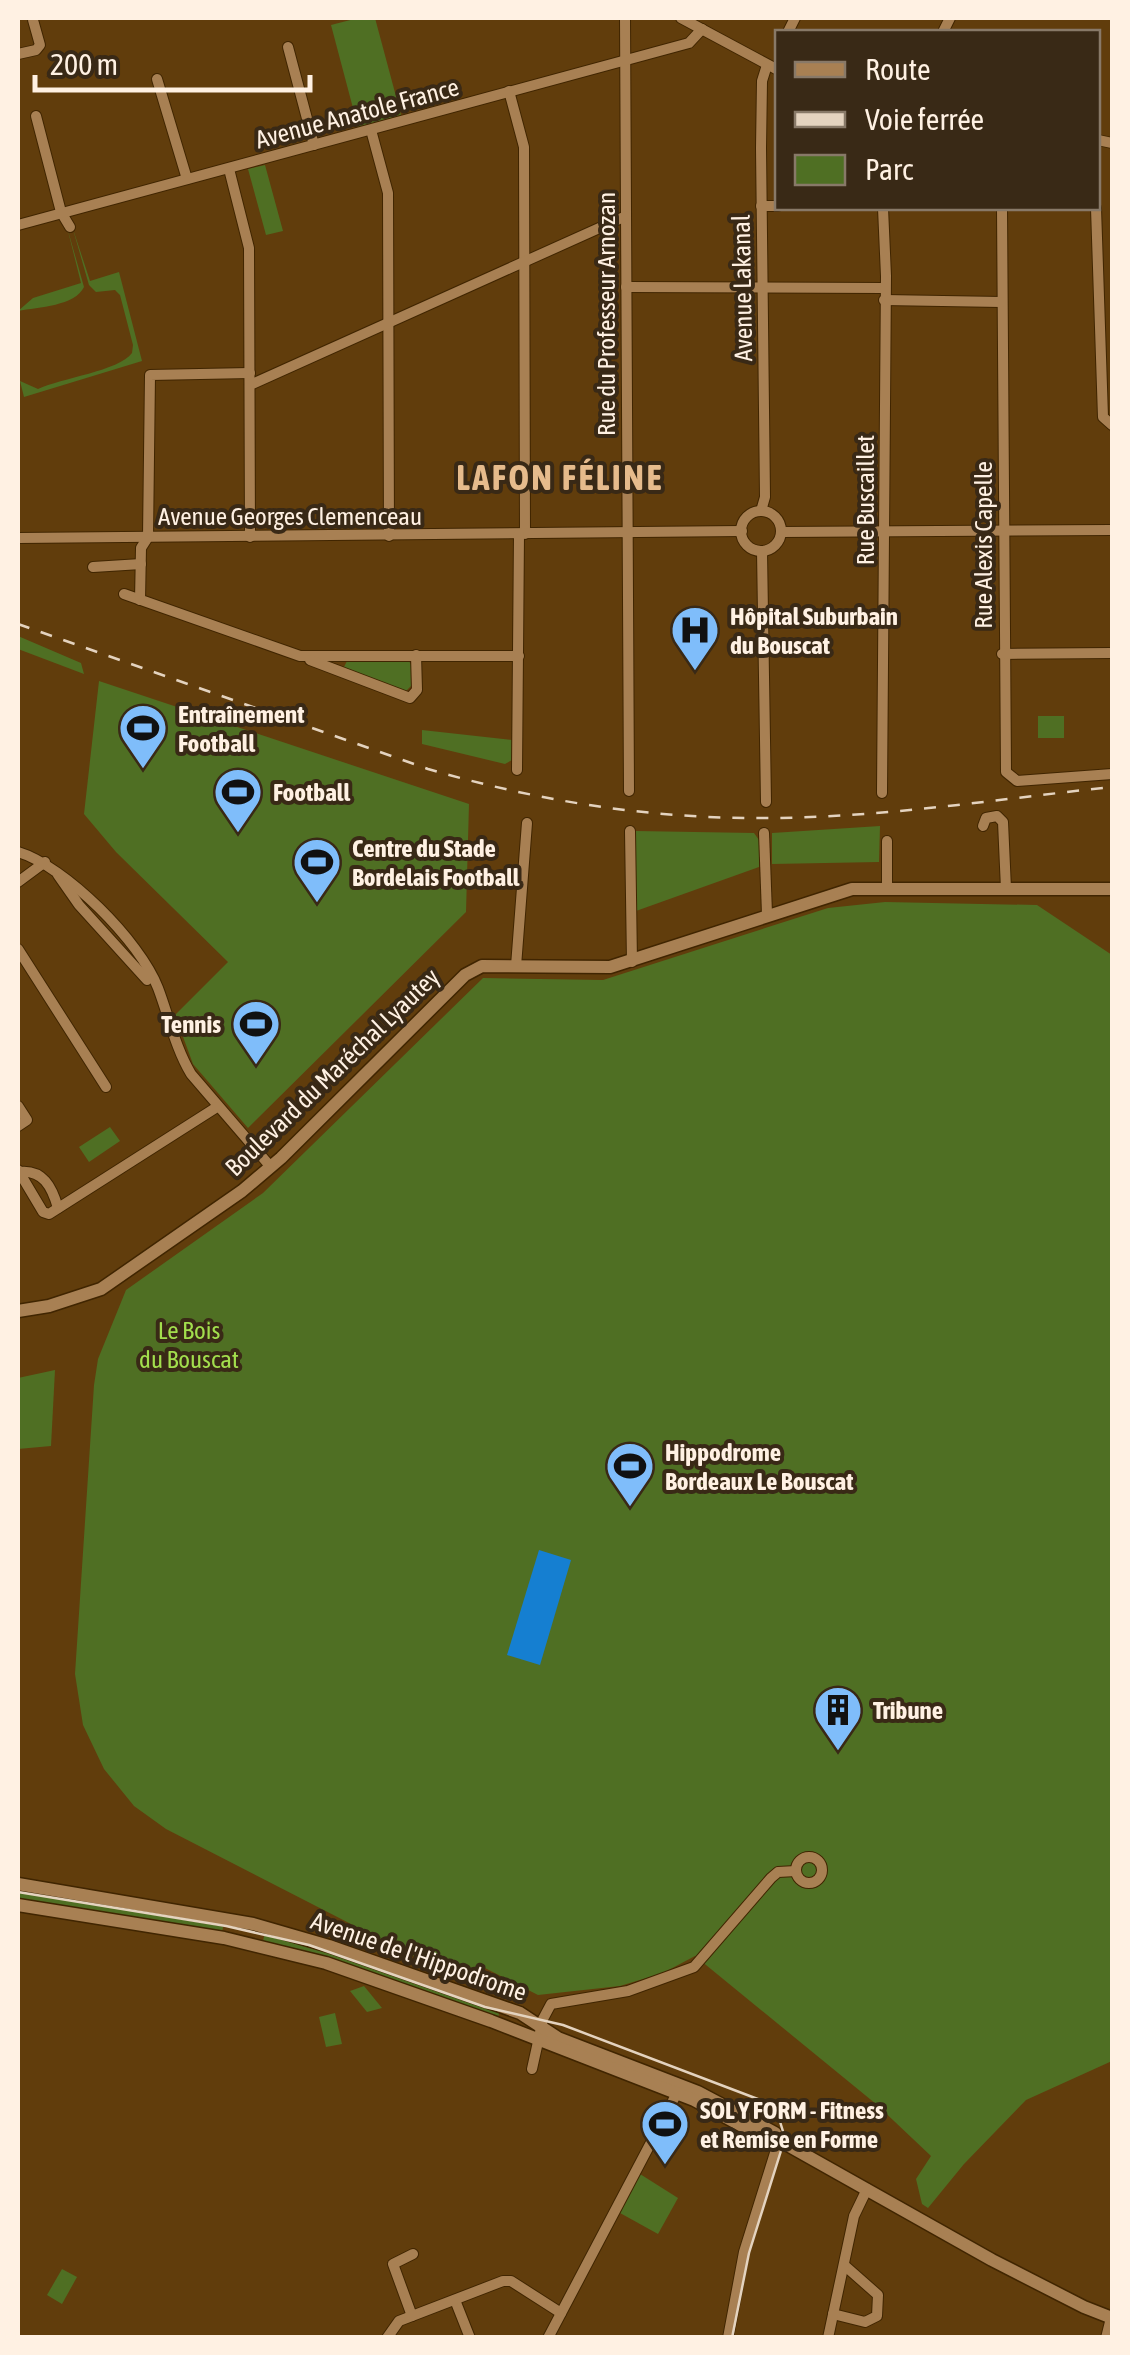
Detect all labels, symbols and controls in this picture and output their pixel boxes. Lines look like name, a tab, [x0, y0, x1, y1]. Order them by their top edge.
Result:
scale bar	[35, 30, 310, 92]
legend	[775, 30, 1100, 210]
text: 200 m	[50, 47, 118, 81]
text: Route	[865, 52, 931, 86]
street label: Avenue Anatole France	[252, 72, 462, 154]
text: Voie ferrée	[865, 102, 984, 136]
text: Parc	[865, 152, 914, 186]
street label: Rue du Professeur Arnozan	[592, 192, 620, 436]
street label: Avenue Lakanal	[727, 214, 757, 362]
street label: Rue Buscaillet	[851, 435, 879, 565]
district label: LAFON FÉLINE	[456, 457, 664, 497]
street label: Rue Alexis Capelle	[969, 461, 997, 629]
street label: Avenue Georges Clemenceau	[158, 502, 422, 530]
place label: Hôpital Suburbain du Bouscat	[730, 602, 898, 659]
hospital icon: Hôpital Suburbain du Bouscat	[669, 604, 721, 672]
place label: Entraînement Football	[178, 700, 305, 757]
sports icon: Entraînement Football	[117, 702, 169, 770]
sports icon: Football	[212, 766, 264, 834]
place label: Football	[273, 778, 350, 806]
place label: Centre du Stade Bordelais Football	[352, 834, 520, 891]
sports icon: Centre du Stade Bordelais Football	[291, 836, 343, 904]
street label: Boulevard du Maréchal Lyautey	[219, 963, 445, 1181]
sports icon: Tennis	[230, 998, 282, 1066]
place label: Tennis	[161, 1010, 221, 1038]
park label: Le Bois du Bouscat	[139, 1316, 239, 1373]
place label: Hippodrome Bordeaux Le Bouscat	[665, 1438, 854, 1495]
sports icon: Hippodrome Bordeaux Le Bouscat	[604, 1440, 656, 1508]
building icon: Tribune	[812, 1684, 864, 1752]
place label: Tribune	[873, 1696, 943, 1724]
street label: Avenue de l'Hippodrome	[308, 1906, 530, 2006]
place label: SOL Y FORM - Fitness et Remise en Forme	[700, 2096, 884, 2153]
sports icon: SOL Y FORM - Fitness et Remise en Forme	[639, 2098, 691, 2166]

